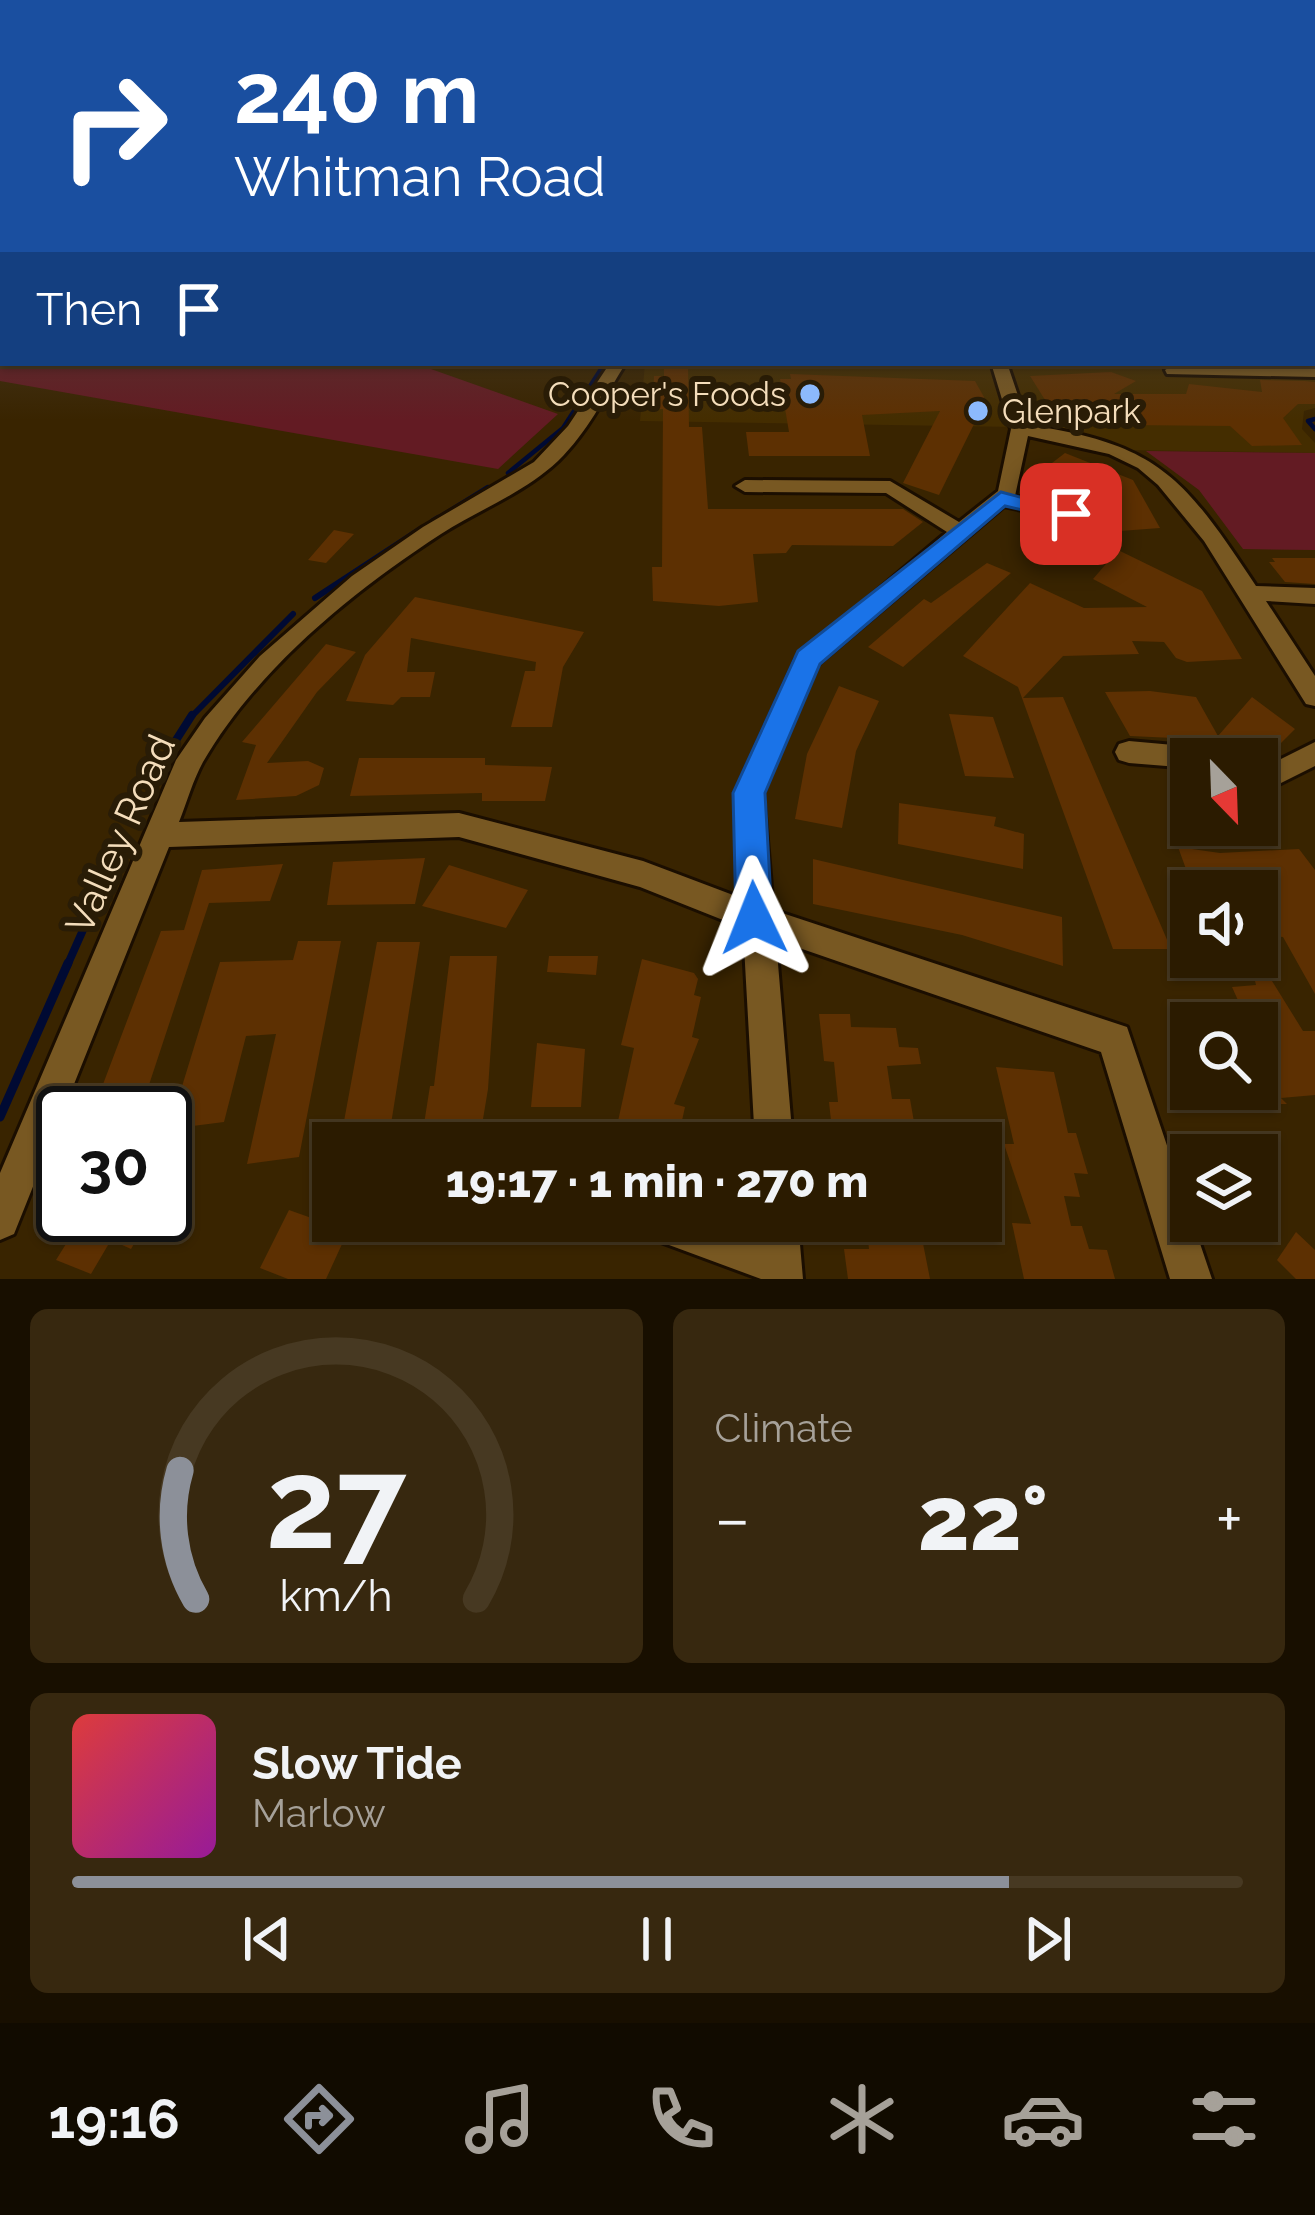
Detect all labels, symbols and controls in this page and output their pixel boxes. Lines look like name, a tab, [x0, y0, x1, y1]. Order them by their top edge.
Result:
text: 240 m	[234, 44, 479, 143]
icon: right	[36, 48, 192, 204]
text: Whitman Road	[234, 145, 606, 209]
icon: arrive	[166, 276, 232, 342]
text: Then	[36, 283, 142, 336]
place label: Cooper's Foods	[548, 375, 786, 414]
marker: Cooper's Foods	[797, 381, 823, 407]
place label: Glenpark	[1002, 392, 1141, 431]
marker: Glenpark	[965, 398, 991, 424]
pin	[1020, 463, 1122, 565]
icon: arrive	[1038, 481, 1104, 547]
street label: Valley Road	[56, 727, 184, 941]
north arrow	[1170, 738, 1278, 846]
map controls	[1170, 738, 1278, 1242]
position arrow	[691, 855, 817, 981]
button: sound	[1170, 870, 1278, 978]
button: search	[1170, 1002, 1278, 1110]
speed limit sign: 30	[36, 1086, 192, 1242]
button: layers	[1170, 1134, 1278, 1242]
text: 19:17 · 1 min · 270 m	[446, 1155, 868, 1208]
text: Climate	[715, 1405, 853, 1451]
text: 27	[266, 1431, 407, 1577]
text: 22°	[918, 1465, 1048, 1571]
text: −	[715, 1480, 750, 1557]
text: +	[1216, 1480, 1243, 1557]
text: km/h	[280, 1571, 393, 1621]
text: Slow Tide	[252, 1737, 462, 1790]
text: Marlow	[252, 1790, 386, 1836]
icon: previous	[234, 1906, 300, 1972]
icon: pause	[624, 1906, 690, 1972]
icon: next	[1015, 1906, 1081, 1972]
icon: directions	[277, 2077, 361, 2161]
icon: music	[458, 2077, 542, 2161]
icon: phone	[639, 2077, 723, 2161]
icon: climate	[820, 2077, 904, 2161]
icon: car	[1001, 2077, 1085, 2161]
icon: filters	[1182, 2077, 1266, 2161]
text: 19:16	[49, 2087, 180, 2151]

